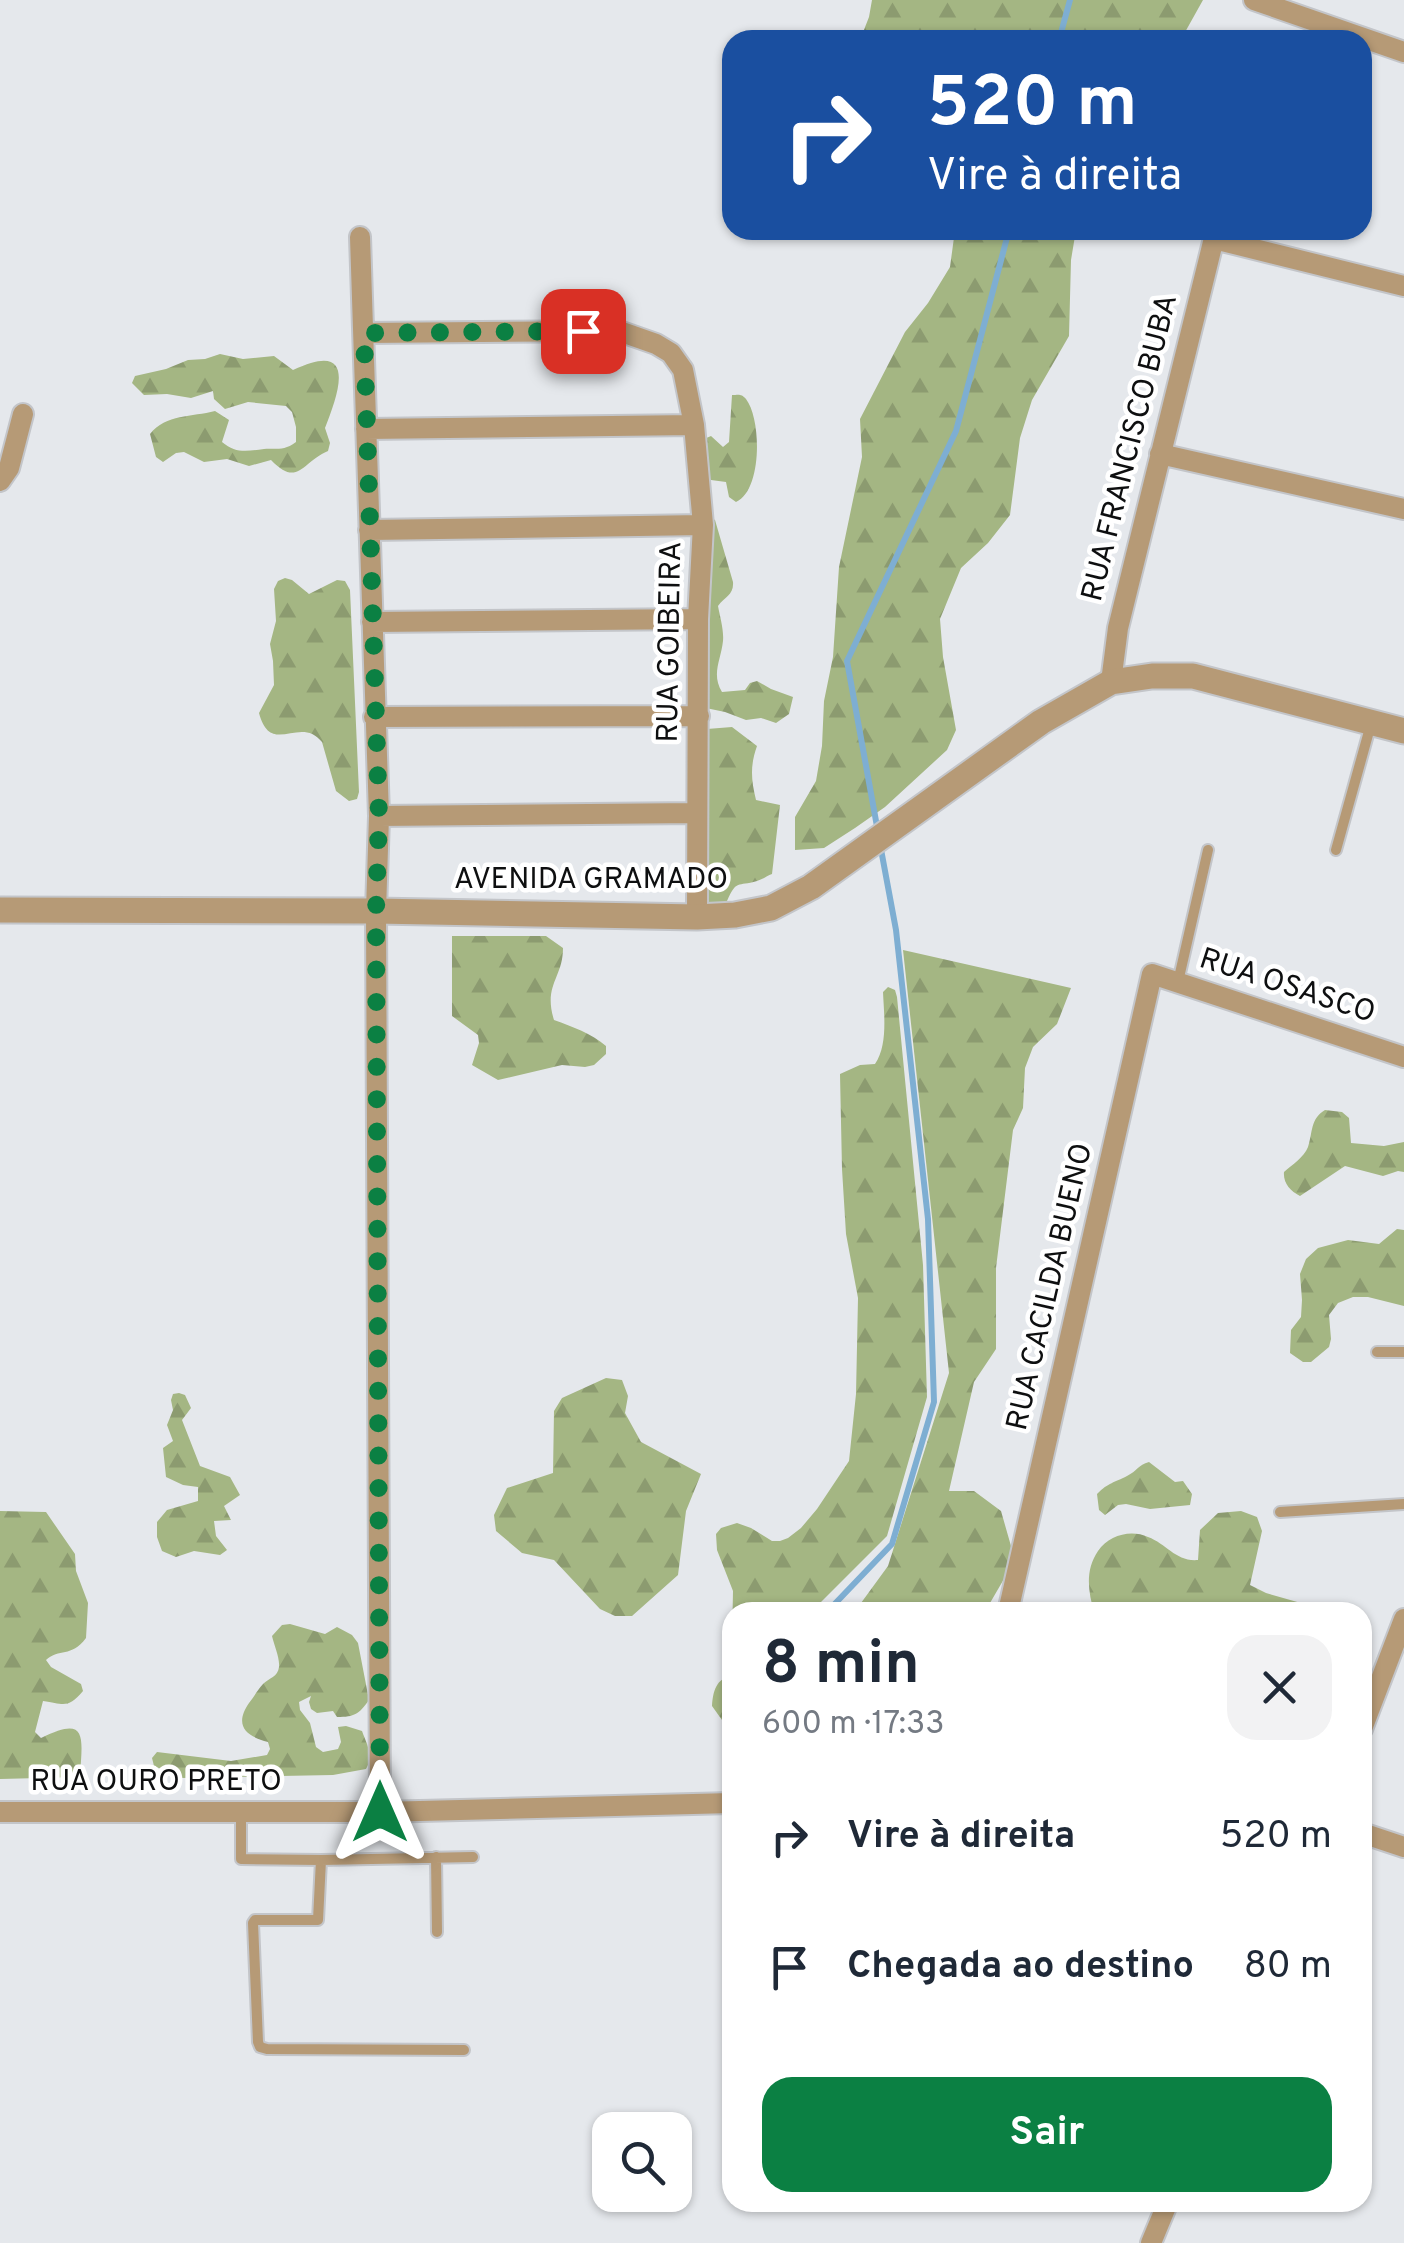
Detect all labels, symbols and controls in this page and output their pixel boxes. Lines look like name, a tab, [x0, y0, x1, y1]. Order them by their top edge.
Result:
text: 520 m	[927, 62, 1137, 151]
icon: right	[762, 70, 892, 200]
text: Vire à direita	[927, 149, 1182, 206]
pin	[541, 289, 626, 374]
street label: RUA FRANCISCO BUBA	[1075, 291, 1187, 605]
icon: arrive	[556, 304, 611, 359]
street label: RUA GOIBEIRA	[651, 541, 691, 743]
street label: AVENIDA GRAMADO	[454, 862, 728, 899]
street label: RUA OSASCO	[1194, 941, 1380, 1033]
street label: RUA CACILDA BUENO	[1000, 1140, 1102, 1434]
text: 8 min	[762, 1629, 920, 1705]
button: close	[1227, 1635, 1332, 1740]
text: 600 m · 17:33	[762, 1705, 945, 1745]
position arrow	[328, 1760, 432, 1864]
street label: RUA OURO PRETO	[30, 1764, 282, 1801]
icon: right	[762, 1810, 817, 1865]
text: Vire à direita	[847, 1813, 1075, 1862]
text: 520 m	[1220, 1813, 1332, 1862]
icon: arrive	[762, 1940, 817, 1995]
text: Chegada ao destino	[847, 1943, 1194, 1992]
text: 80 m	[1244, 1943, 1332, 1992]
button: Sair	[762, 2077, 1332, 2192]
map controls	[592, 2112, 692, 2212]
button: search	[592, 2112, 692, 2212]

